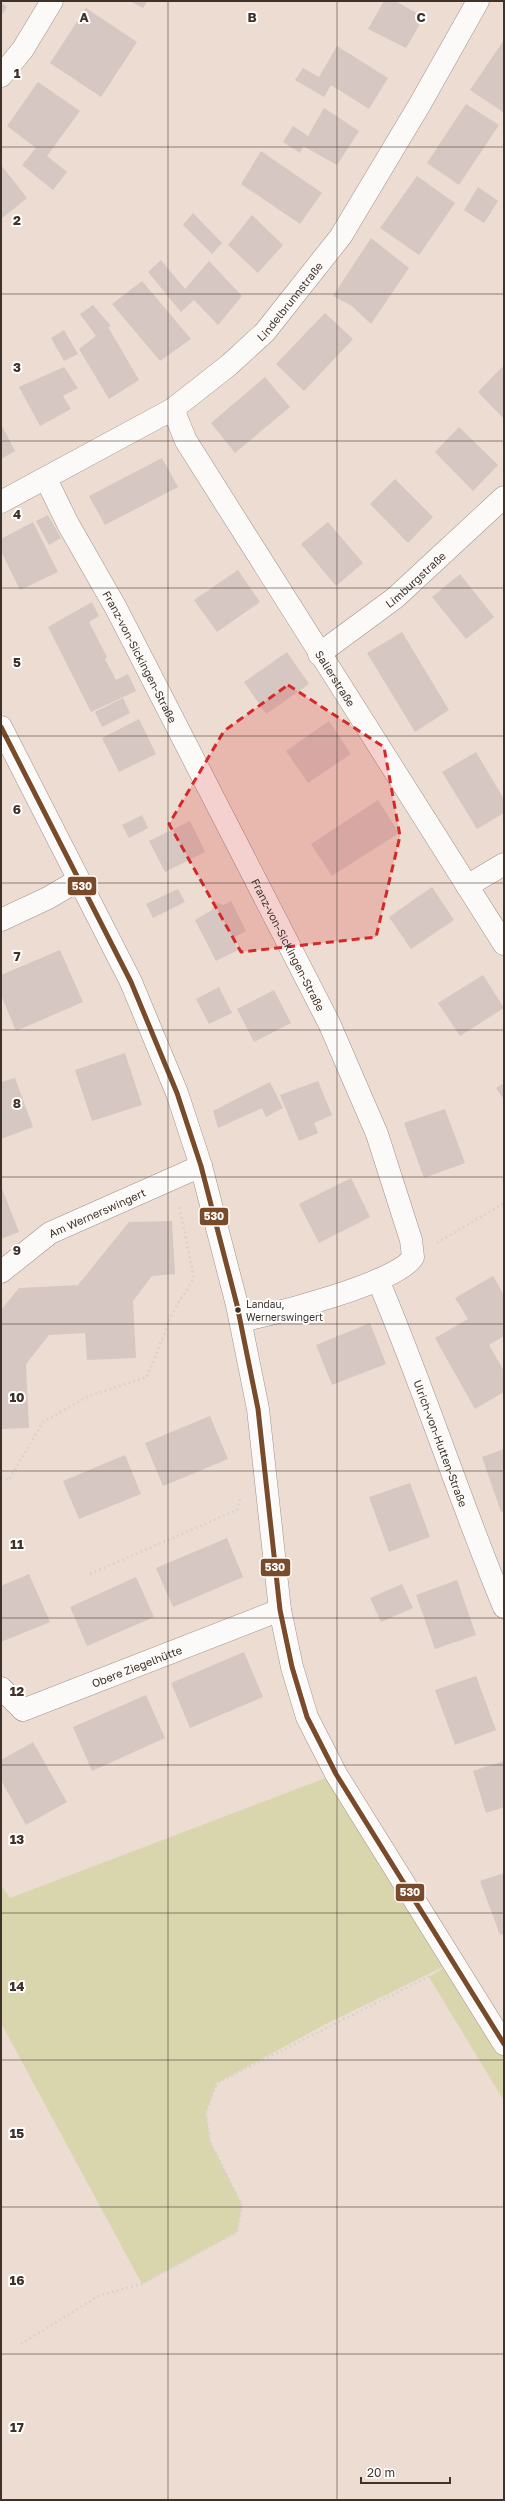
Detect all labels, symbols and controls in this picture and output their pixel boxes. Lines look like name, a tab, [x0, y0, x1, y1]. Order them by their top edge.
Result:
text: A	[79, 9, 89, 25]
text: B	[247, 9, 257, 25]
text: C	[416, 9, 426, 25]
text: 1	[14, 65, 21, 81]
text: 2	[13, 212, 21, 228]
street label: Lindelbrunnstraße	[254, 259, 325, 343]
text: 3	[13, 359, 21, 375]
text: 4	[13, 506, 21, 522]
street label: Limburgstraße	[382, 548, 448, 610]
street label: Franz-von-Sickingen-Straße	[101, 588, 180, 725]
street label: Salierstraße	[313, 648, 358, 709]
text: 5	[13, 654, 21, 670]
text: 6	[13, 801, 21, 817]
line badge: 530	[67, 876, 97, 896]
street label: Franz-von-Sickingen-Straße	[249, 876, 328, 1013]
text: 530	[72, 879, 92, 892]
text: 7	[13, 948, 21, 964]
text: 8	[13, 1095, 21, 1111]
street label: Am Wernerswingert	[46, 1185, 147, 1239]
line badge: 530	[199, 1207, 229, 1226]
text: 530	[204, 1209, 224, 1222]
text: 9	[13, 1242, 21, 1258]
place label: Landau, Wernerswingert	[246, 1298, 323, 1323]
marker: Landau, Wernerswingert	[233, 1305, 243, 1315]
street label: Ulrich-von-Hutten-Straße	[412, 1378, 471, 1509]
text: 10	[9, 1389, 25, 1405]
text: 11	[10, 1536, 24, 1552]
line badge: 530	[260, 1558, 291, 1577]
text: 530	[265, 1560, 285, 1573]
street label: Obere Ziegelhütte	[90, 1642, 184, 1689]
text: 12	[10, 1683, 24, 1699]
text: 13	[10, 1831, 24, 1847]
line badge: 530	[395, 1883, 425, 1902]
text: 530	[400, 1885, 420, 1898]
text: 14	[10, 1978, 24, 1994]
text: 15	[10, 2125, 24, 2141]
text: 16	[10, 2272, 24, 2288]
text: 17	[10, 2419, 24, 2435]
scale bar	[361, 2459, 450, 2485]
text: 20 m	[367, 2465, 395, 2480]

